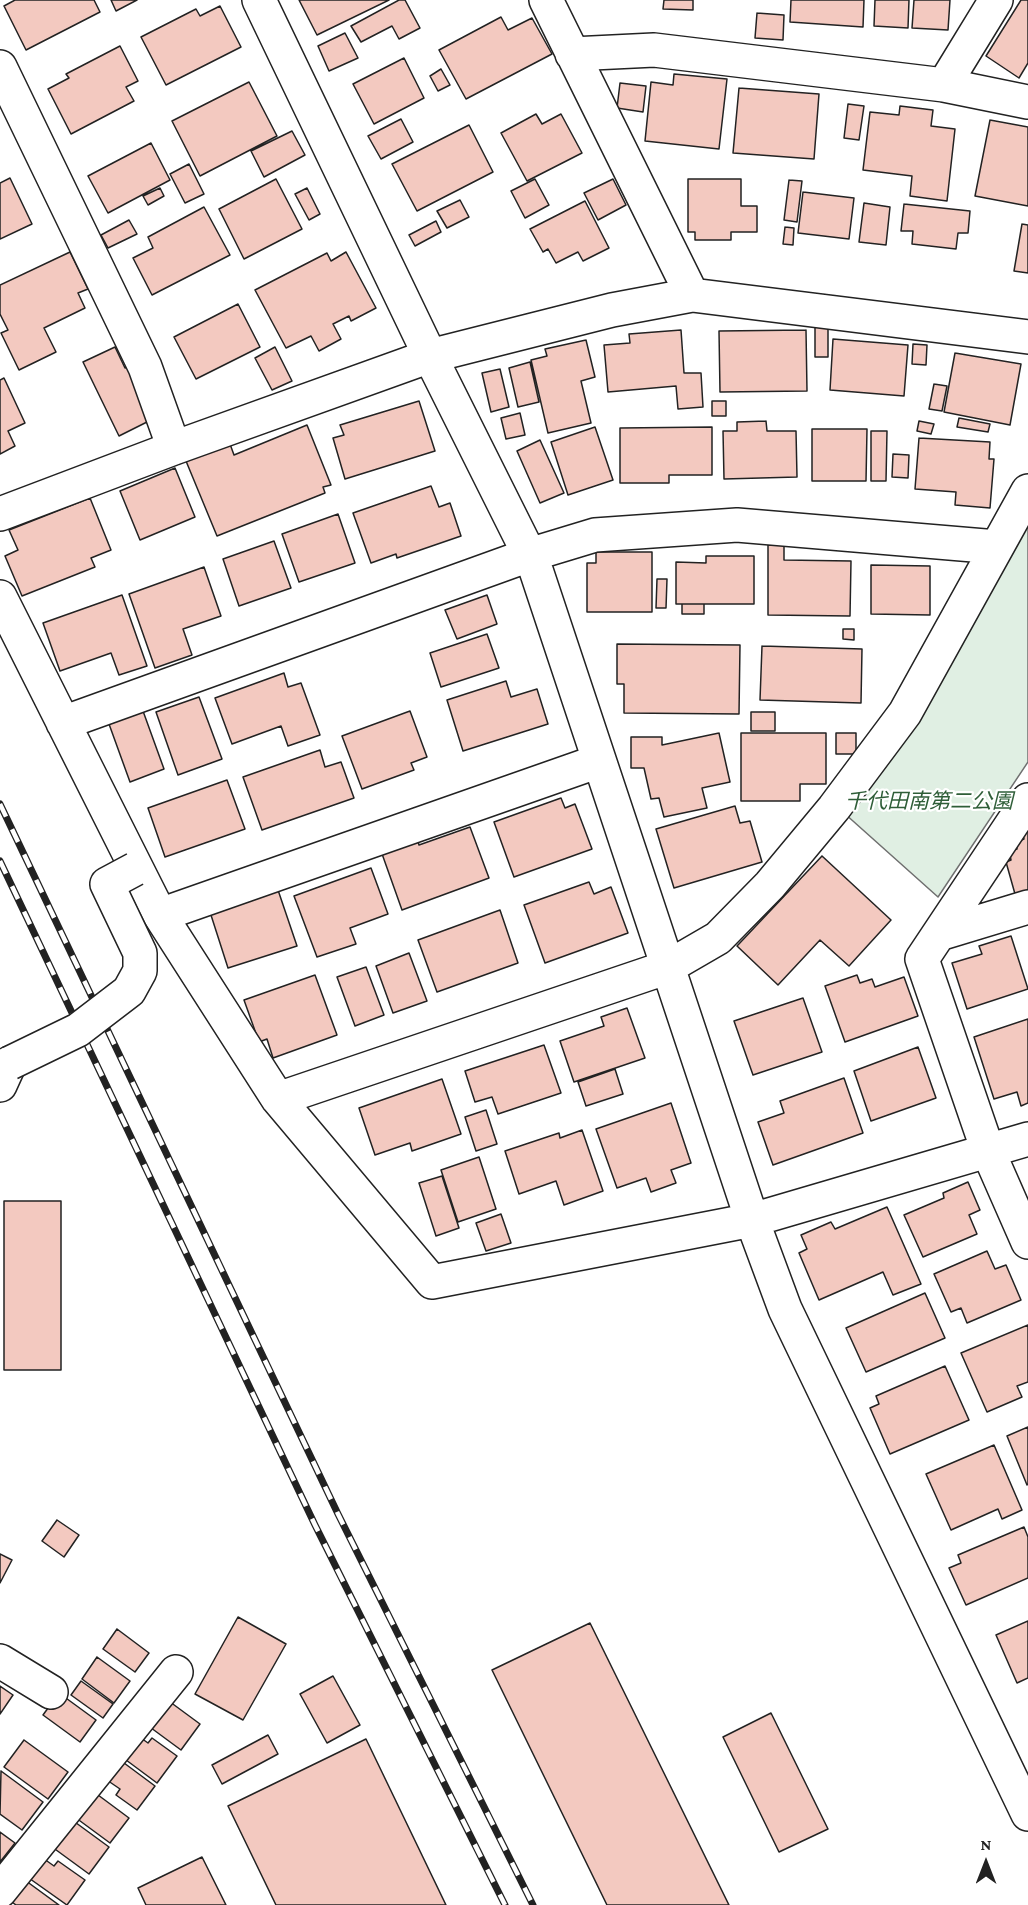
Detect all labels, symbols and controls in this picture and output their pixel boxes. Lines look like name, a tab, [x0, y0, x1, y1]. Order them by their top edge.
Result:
park label: 千代田南第二公園	[845, 789, 1013, 815]
north arrow	[956, 1833, 1016, 1893]
text: N	[981, 1836, 991, 1853]

